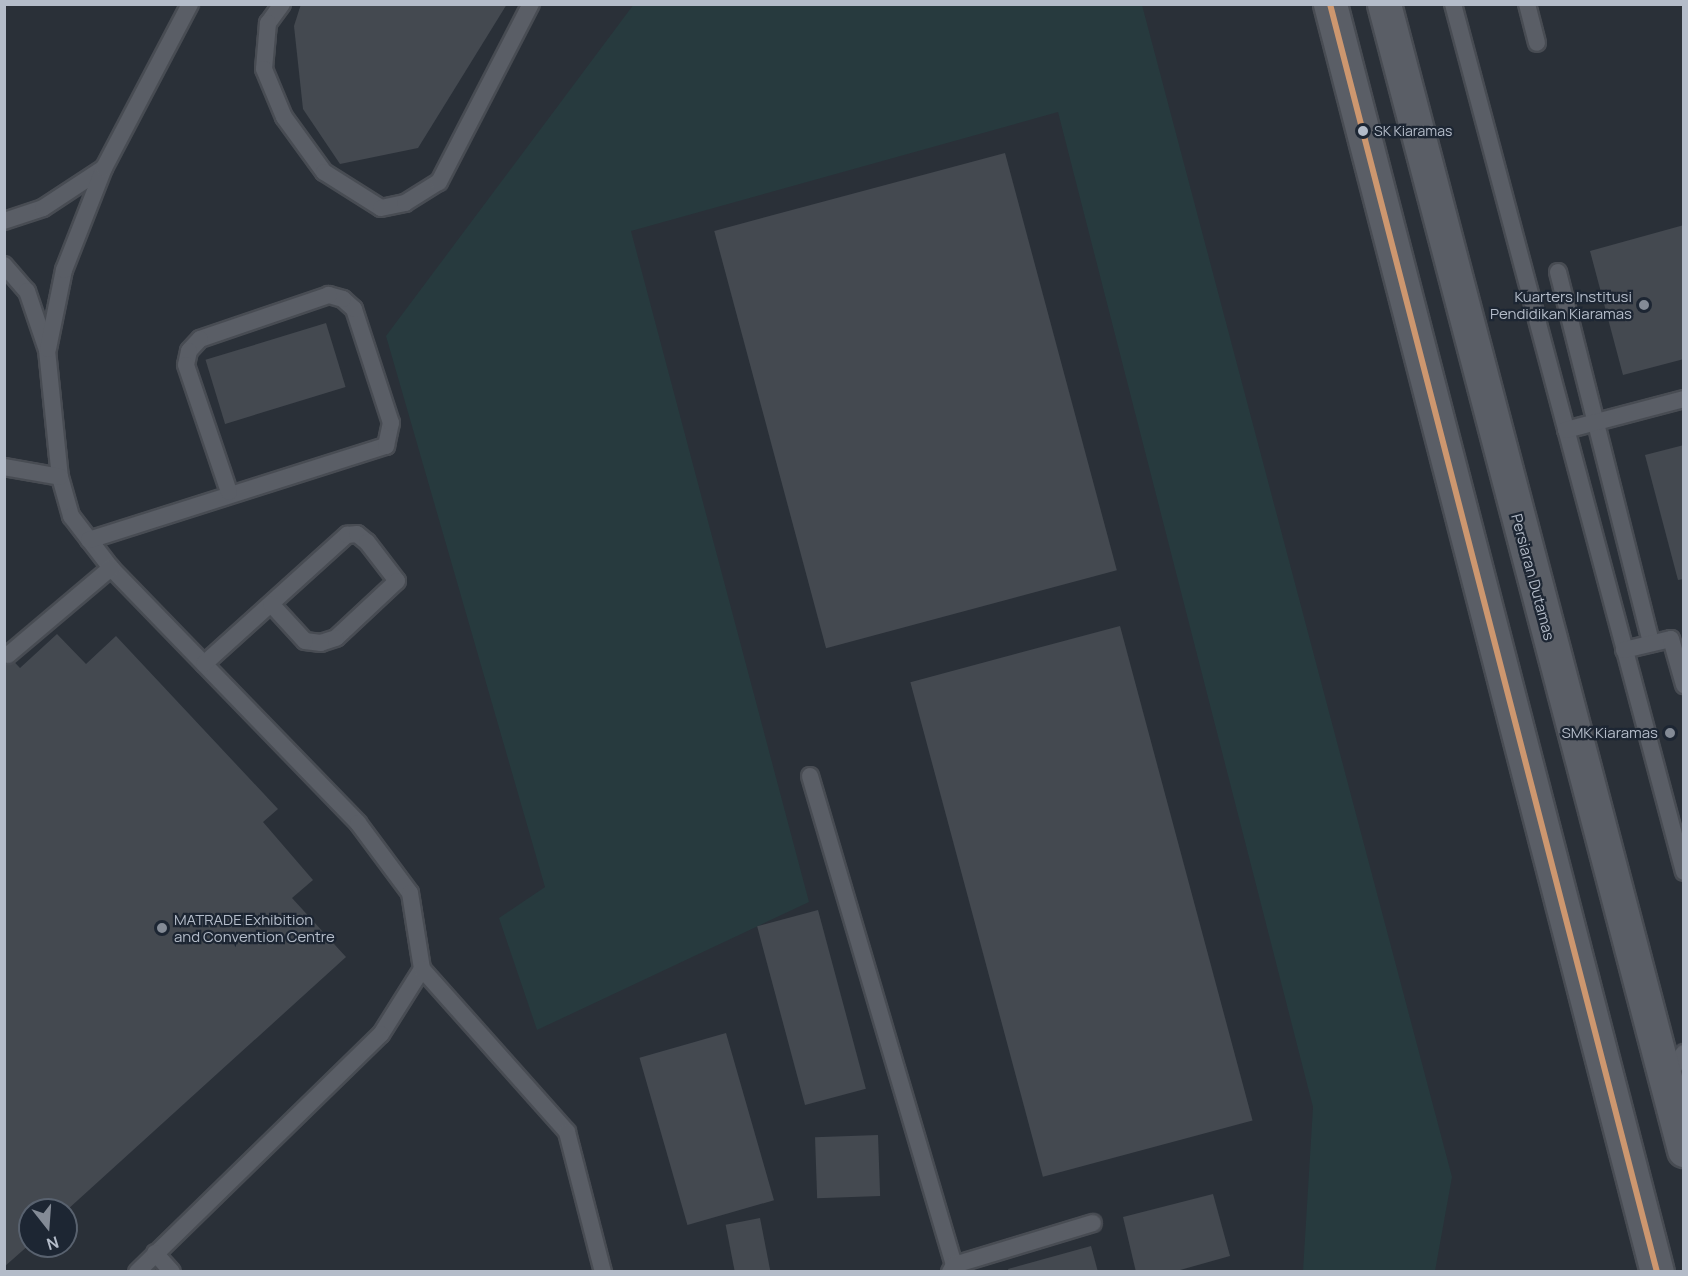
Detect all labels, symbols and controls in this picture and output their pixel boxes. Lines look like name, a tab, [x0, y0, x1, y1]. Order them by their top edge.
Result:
place label: SK Kiaramas	[1374, 123, 1453, 139]
marker: SK Kiaramas	[1357, 125, 1369, 137]
place label: Kuarters Institusi Pendidikan Kiaramas	[1490, 287, 1632, 322]
marker: Kuarters Institusi Pendidikan Kiaramas	[1637, 298, 1651, 312]
street label: Persiaran Dutamas	[1507, 512, 1559, 642]
place label: SMK Kiaramas	[1561, 724, 1658, 742]
marker: SMK Kiaramas	[1663, 726, 1677, 740]
place label: MATRADE Exhibition and Convention Centre	[174, 910, 335, 945]
marker: MATRADE Exhibition and Convention Centre	[155, 921, 169, 935]
north arrow	[18, 1198, 78, 1258]
text: N	[44, 1231, 61, 1256]

